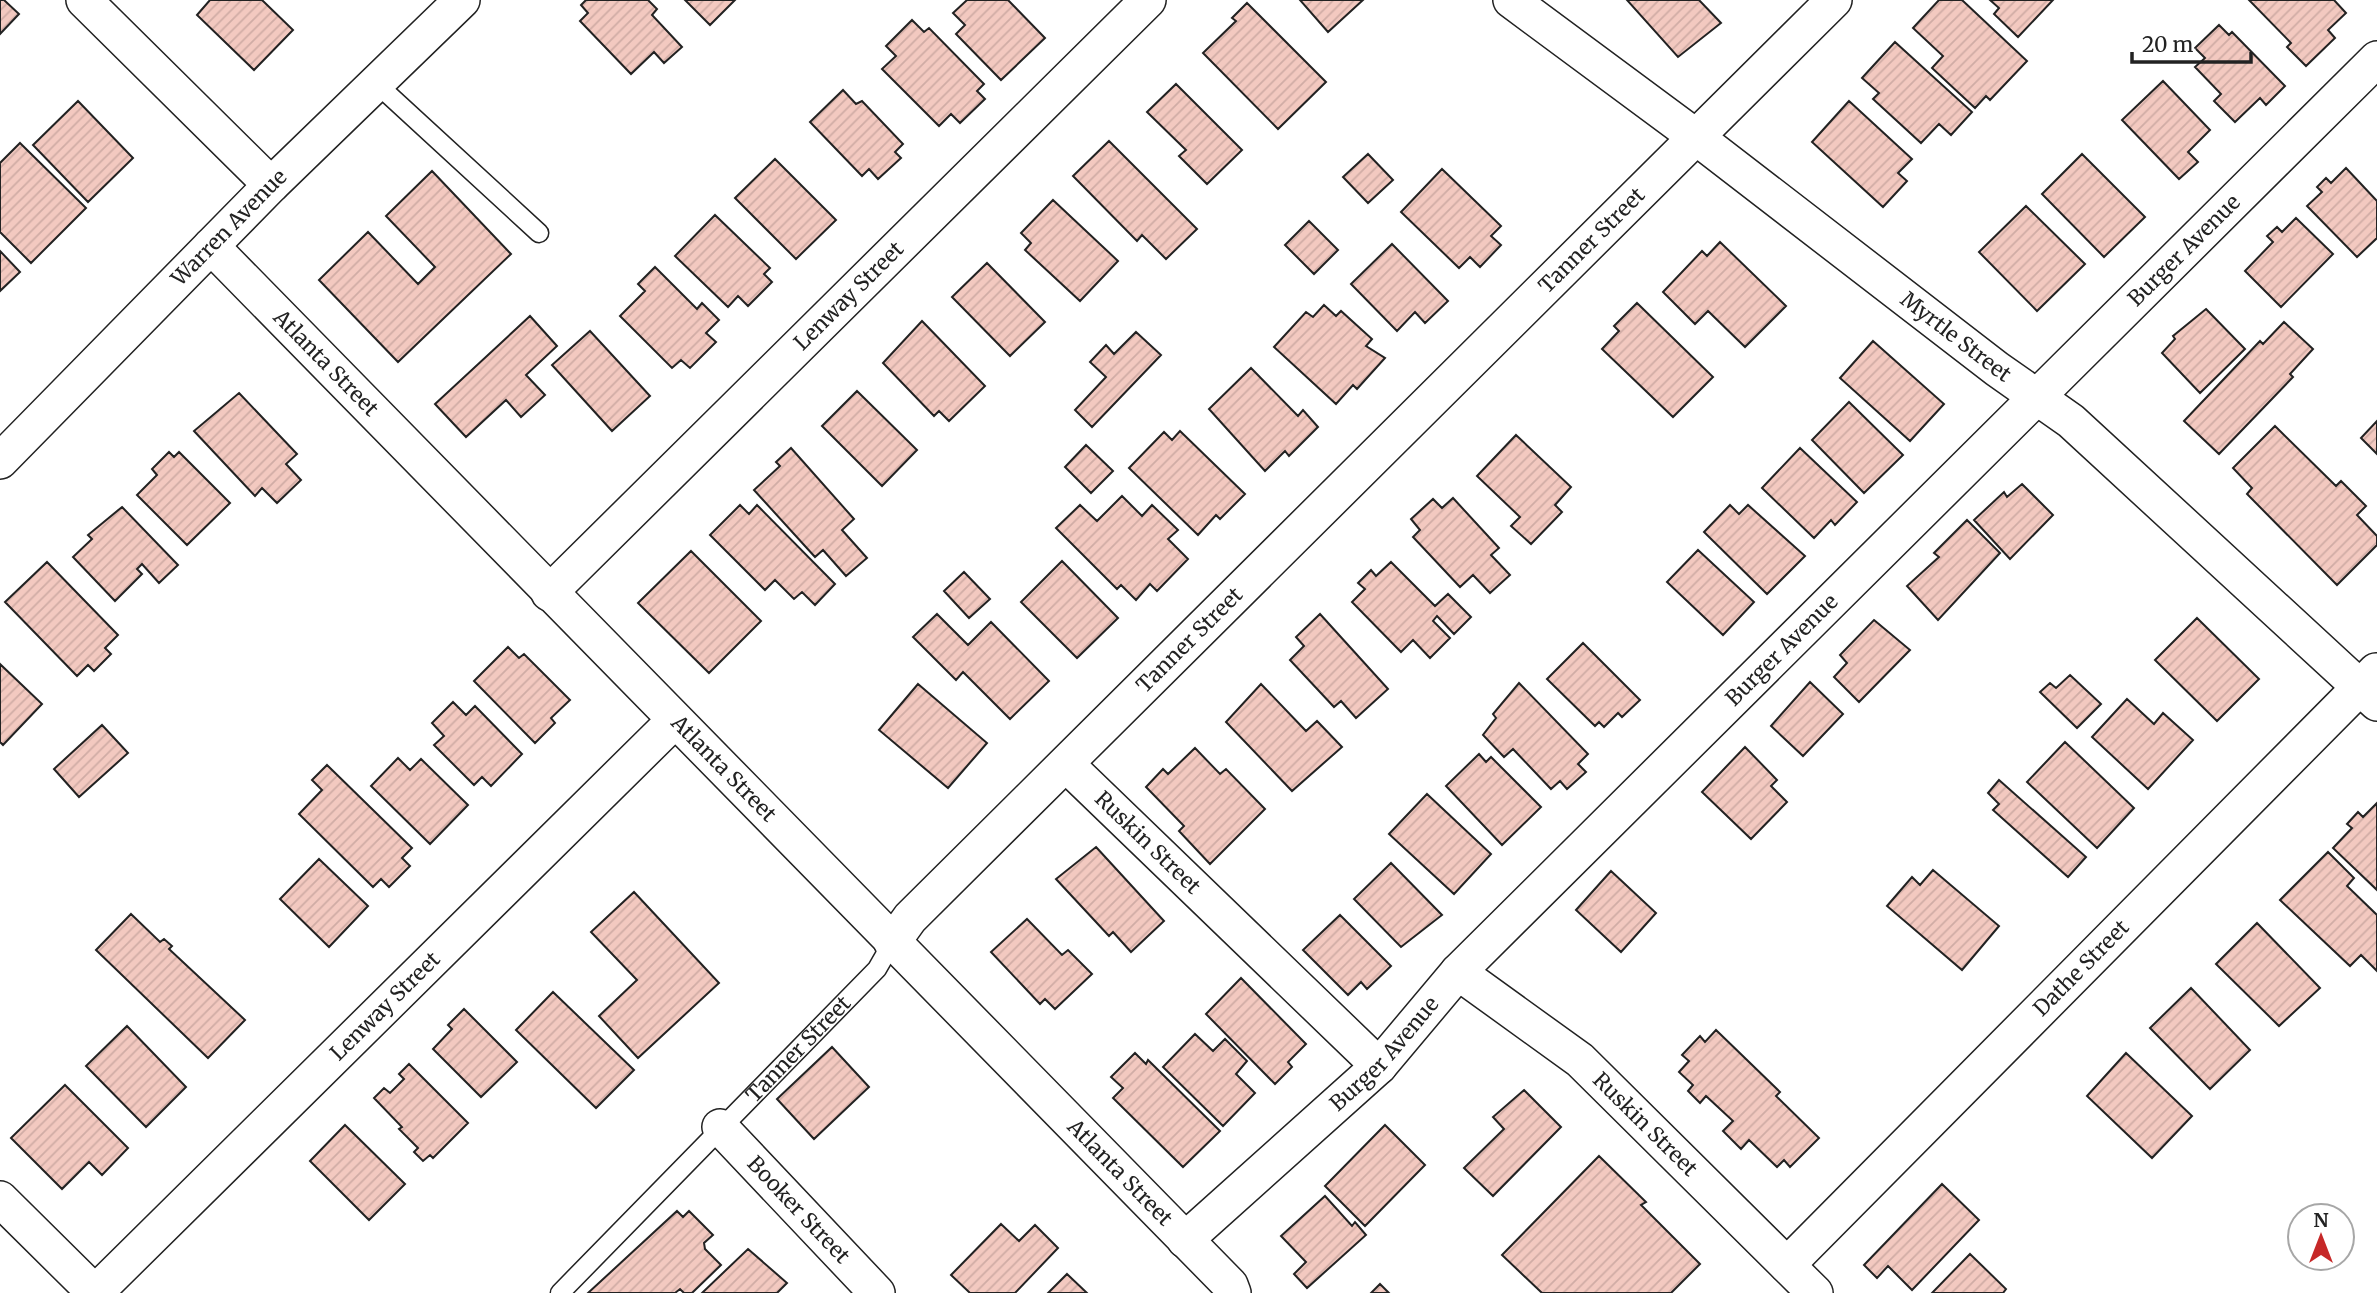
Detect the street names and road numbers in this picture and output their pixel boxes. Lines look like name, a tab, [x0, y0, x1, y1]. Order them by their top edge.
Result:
street label: Warren Avenue	[165, 163, 292, 292]
street label: Tanner Street	[1533, 182, 1650, 299]
street label: Burger Avenue	[2122, 189, 2246, 312]
street label: Lenway Street	[788, 236, 909, 356]
street label: Myrtle Street	[1895, 286, 2017, 388]
street label: Atlanta Street	[267, 303, 384, 422]
street label: Tanner Street	[1131, 581, 1248, 698]
street label: Burger Avenue	[1720, 588, 1844, 711]
street label: Atlanta Street	[665, 709, 782, 827]
street label: Ruskin Street	[1089, 785, 1207, 900]
street label: Dathe Street	[2027, 914, 2135, 1022]
street label: Lenway Street	[324, 946, 445, 1066]
street label: Tanner Street	[740, 990, 856, 1108]
street label: Burger Avenue	[1324, 991, 1444, 1117]
street label: Ruskin Street	[1587, 1066, 1703, 1182]
street label: Atlanta Street	[1061, 1113, 1178, 1231]
street label: Booker Street	[742, 1150, 856, 1269]

